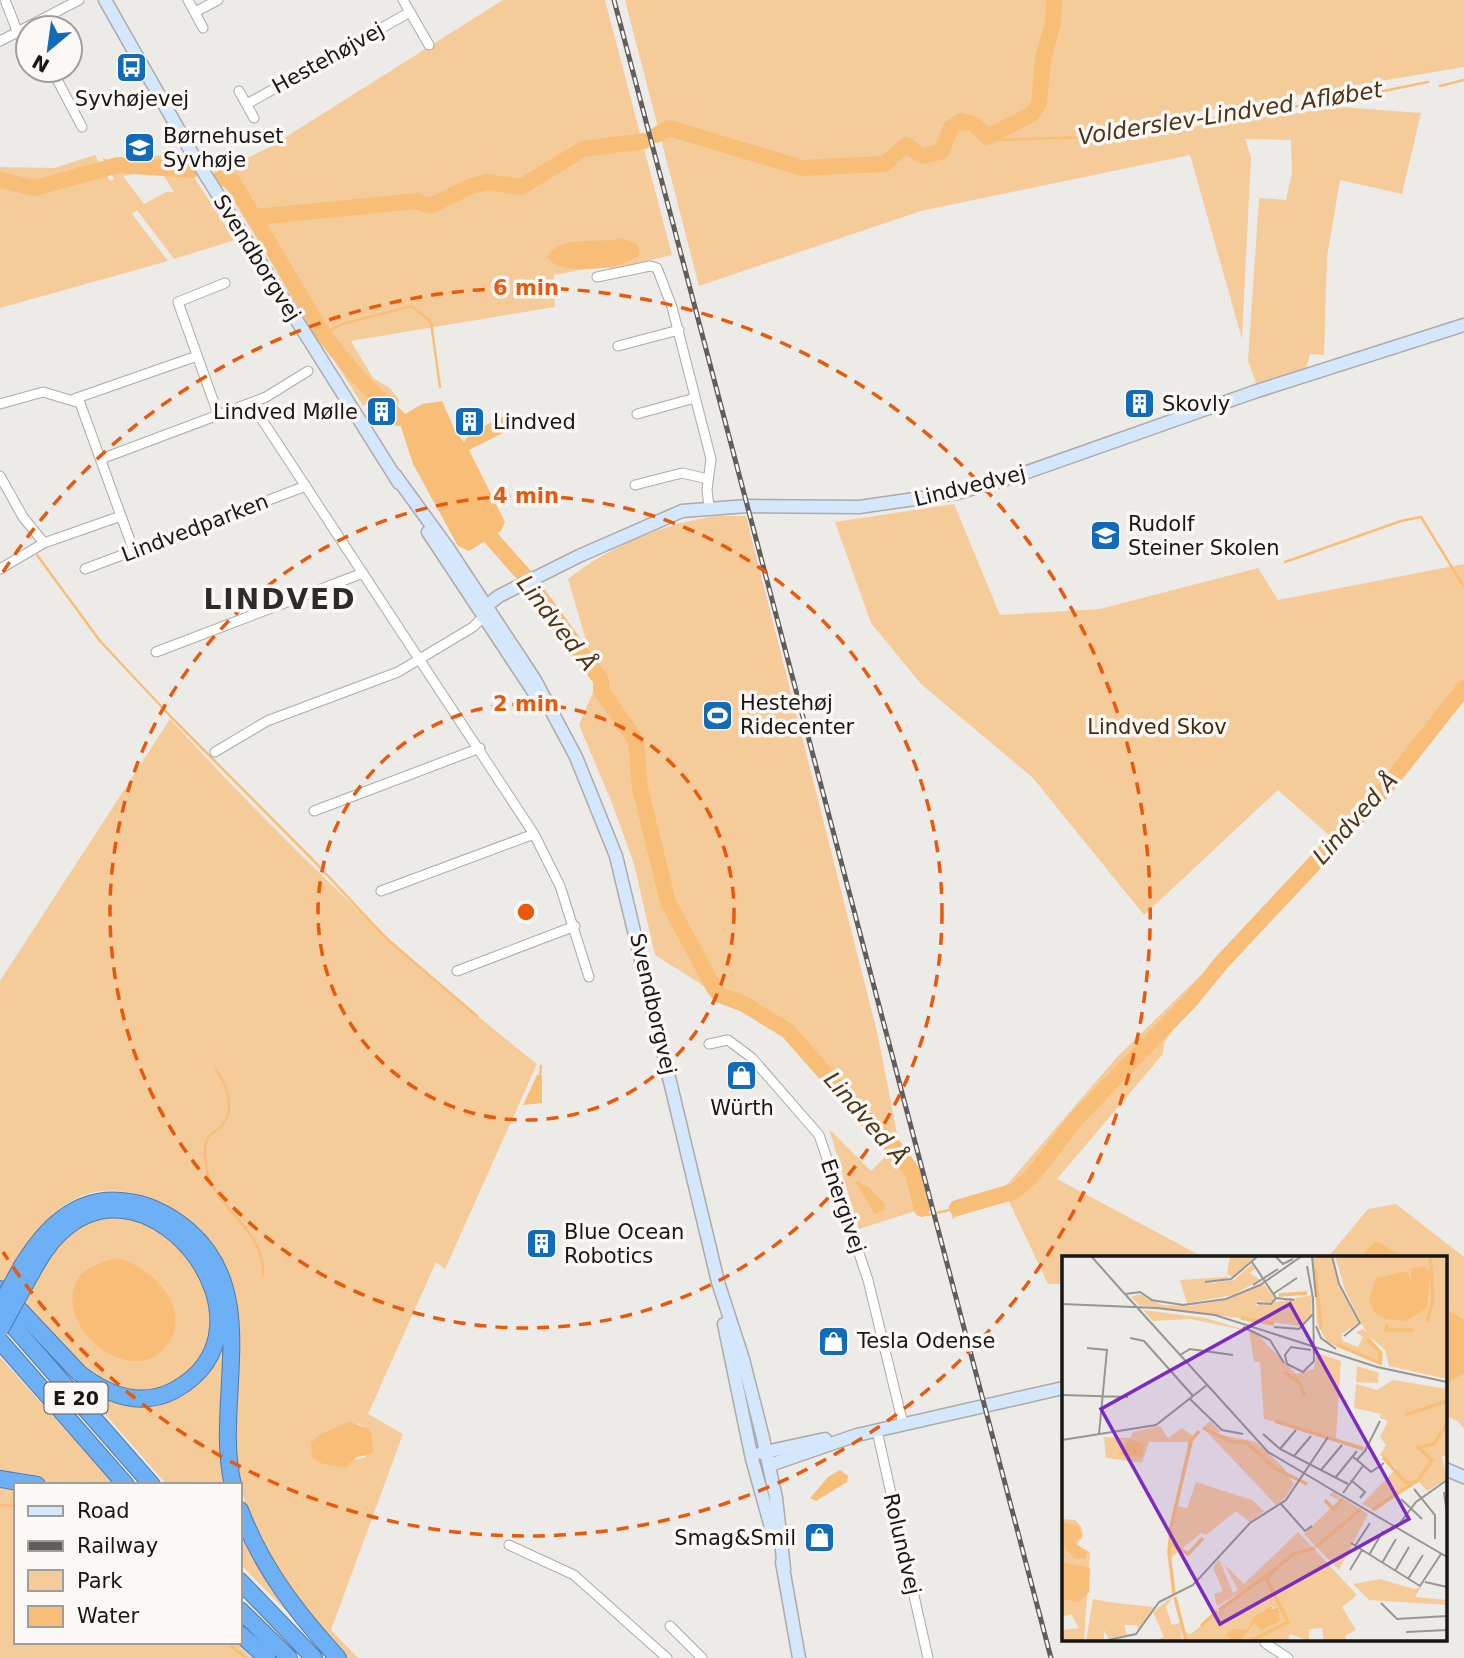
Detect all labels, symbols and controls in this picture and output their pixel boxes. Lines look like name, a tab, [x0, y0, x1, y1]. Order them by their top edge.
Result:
north arrow	[14, 14, 84, 84]
street label: Hestehøjvej	[268, 17, 388, 99]
text: N	[28, 50, 53, 77]
bus stop icon: Syvhøjevej	[115, 50, 149, 84]
water label: Volderslev-Lindved Afløbet	[1076, 76, 1385, 150]
place label: Syvhøjevej	[75, 87, 189, 111]
place label: Børnehuset Syvhøje	[163, 124, 283, 172]
school or university icon: Børnehuset Syvhøje	[123, 131, 157, 165]
street label: Svendborgvej	[209, 190, 305, 326]
text: 6 min	[493, 276, 559, 300]
building icon: Skovly	[1122, 387, 1156, 421]
place label: Skovly	[1162, 392, 1230, 416]
building icon: Lindved Mølle	[364, 395, 398, 429]
place label: Lindved Mølle	[213, 400, 358, 424]
building icon: Lindved	[453, 405, 487, 439]
place label: Lindved	[493, 410, 576, 434]
street label: Lindvedvej	[912, 461, 1028, 511]
text: 4 min	[493, 484, 559, 508]
street label: Lindvedparken	[118, 489, 272, 567]
place label: Rudolf Steiner Skolen	[1128, 512, 1280, 560]
school or university icon: Rudolf Steiner Skolen	[1088, 519, 1122, 553]
water label: Lindved Å	[512, 570, 603, 676]
district label: LINDVED	[204, 583, 356, 616]
place label: Hestehøj Ridecenter	[740, 691, 855, 739]
text: 2 min	[493, 692, 559, 716]
sports icon: Hestehøj Ridecenter	[700, 698, 734, 732]
park label: Lindved Skov	[1087, 715, 1227, 739]
water label: Lindved Å	[1307, 766, 1403, 869]
centre of rings	[514, 900, 538, 924]
street label: Svendborgvej	[625, 931, 681, 1077]
shop icon: Würth	[725, 1059, 759, 1093]
water label: Lindved Å	[819, 1066, 914, 1169]
place label: Würth	[710, 1096, 774, 1120]
street label: Energivej	[816, 1156, 870, 1256]
place label: Blue Ocean Robotics	[564, 1220, 684, 1268]
building icon: Blue Ocean Robotics	[524, 1227, 558, 1261]
inset map	[1062, 1256, 1446, 1640]
shop icon: Tesla Odense	[817, 1324, 851, 1358]
place label: Tesla Odense	[856, 1329, 995, 1353]
road number: E 20	[44, 1382, 108, 1414]
legend	[14, 1483, 242, 1644]
street label: Rolundvej	[879, 1491, 925, 1597]
text: Road	[77, 1499, 130, 1523]
shop icon: Smag&Smil	[802, 1521, 836, 1555]
place label: Smag&Smil	[674, 1526, 796, 1550]
text: Railway	[77, 1534, 158, 1558]
text: Park	[77, 1569, 123, 1593]
text: Water	[77, 1604, 139, 1628]

